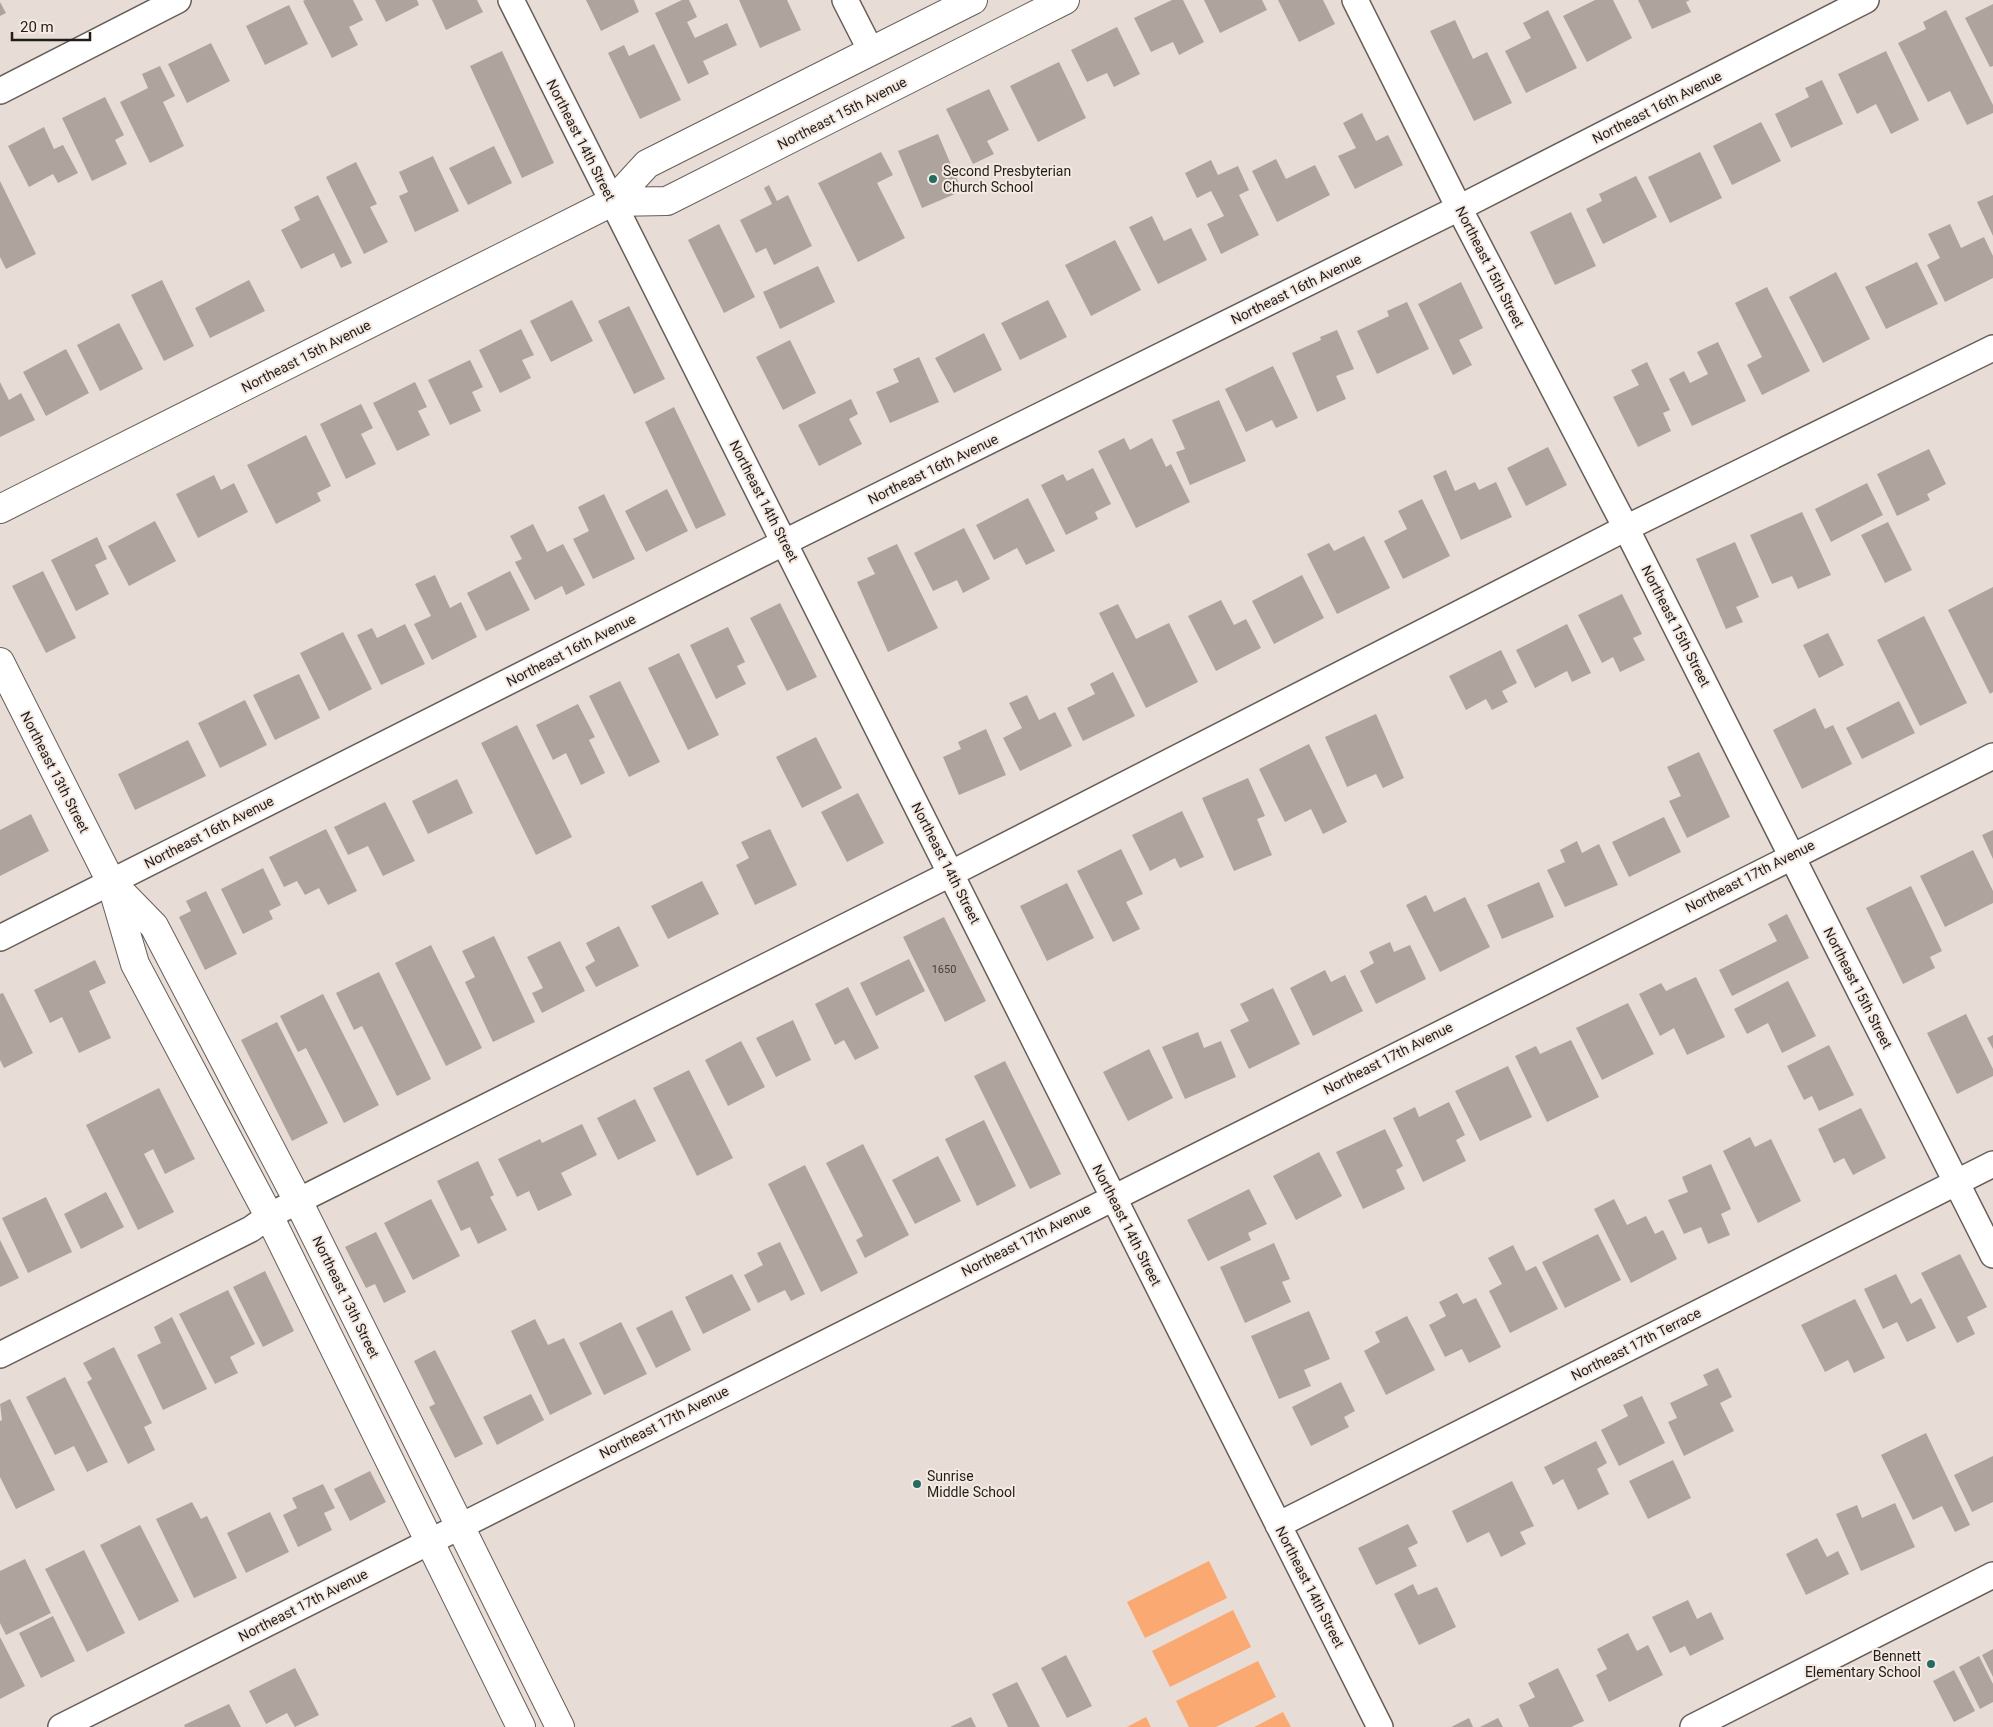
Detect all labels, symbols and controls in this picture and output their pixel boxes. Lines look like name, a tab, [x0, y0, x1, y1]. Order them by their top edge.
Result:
scale bar	[12, 10, 90, 42]
text: 20 m	[20, 18, 54, 36]
street label: Northeast 16th Avenue	[1590, 67, 1724, 147]
street label: Northeast 15th Avenue	[775, 73, 909, 153]
street label: Northeast 14th Street	[543, 77, 619, 204]
place label: Second Presbyterian Church School	[943, 163, 1071, 195]
marker: Second Presbyterian Church School	[927, 173, 939, 185]
street label: Northeast 15th Street	[1452, 204, 1528, 331]
street label: Northeast 16th Avenue	[1228, 250, 1364, 328]
street label: Northeast 15th Avenue	[239, 316, 373, 396]
street label: Northeast 16th Avenue	[865, 430, 1001, 508]
street label: Northeast 14th Street	[726, 438, 802, 565]
street label: Northeast 15th Street	[1638, 563, 1714, 690]
street label: Northeast 16th Avenue	[504, 610, 638, 690]
street label: Northeast 13th Street	[17, 709, 93, 836]
street label: Northeast 16th Avenue	[142, 792, 276, 872]
street label: Northeast 14th Street	[908, 800, 984, 927]
street label: Northeast 17th Avenue	[1683, 836, 1817, 916]
street label: Northeast 15th Street	[1820, 925, 1896, 1052]
house number: 1650	[932, 963, 956, 976]
street label: Northeast 17th Avenue	[1321, 1018, 1455, 1098]
street label: Northeast 14th Street	[1089, 1162, 1165, 1289]
street label: Northeast 17th Avenue	[959, 1200, 1093, 1280]
street label: Northeast 13th Street	[309, 1233, 383, 1361]
street label: Northeast 17th Terrace	[1568, 1304, 1704, 1384]
street label: Northeast 17th Avenue	[597, 1382, 731, 1462]
place label: Sunrise Middle School	[927, 1468, 1015, 1500]
marker: Sunrise Middle School	[911, 1478, 923, 1490]
street label: Northeast 14th Street	[1272, 1524, 1348, 1651]
street label: Northeast 17th Avenue	[236, 1565, 370, 1645]
place label: Bennett Elementary School	[1805, 1648, 1921, 1680]
marker: Bennett Elementary School	[1925, 1658, 1937, 1670]

